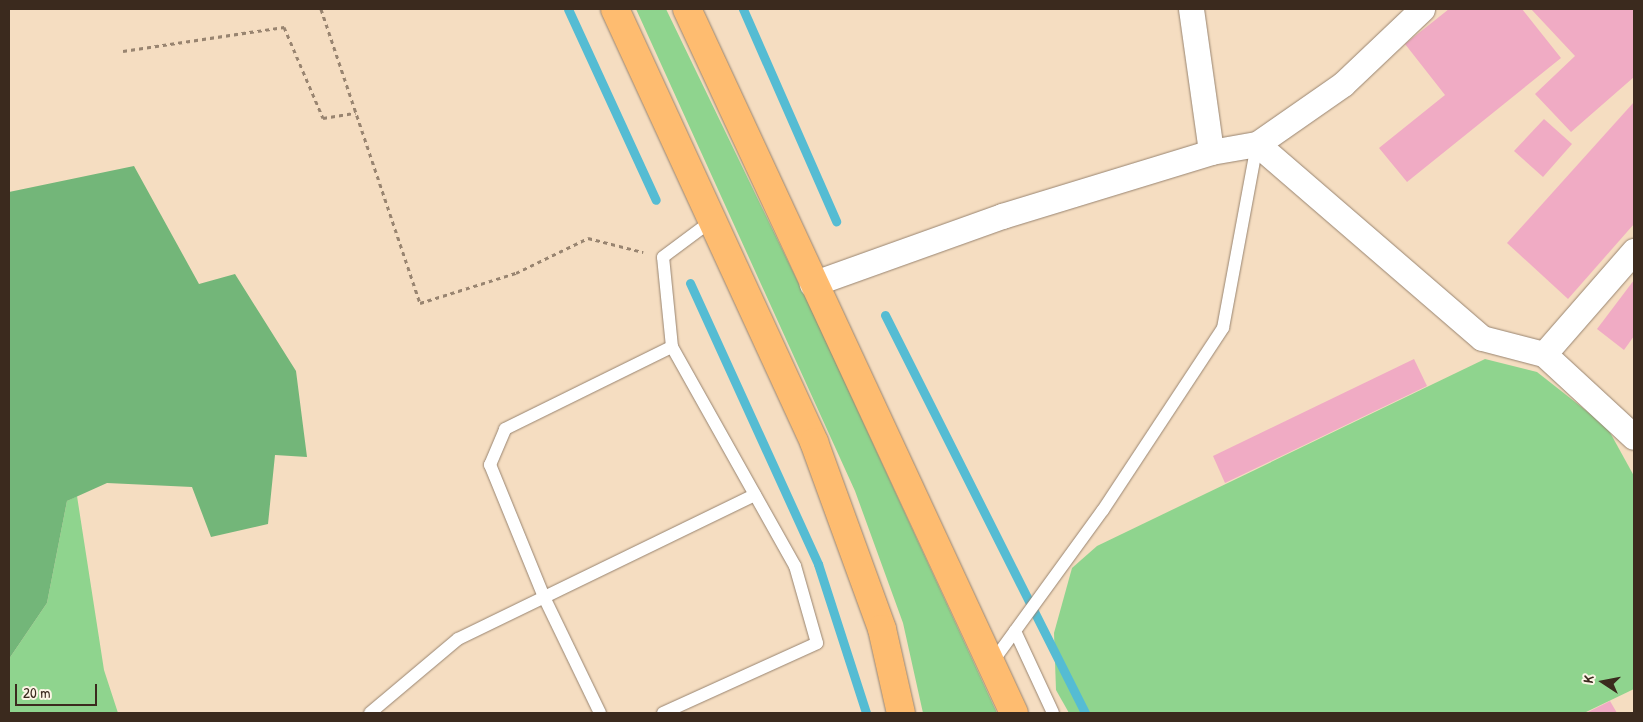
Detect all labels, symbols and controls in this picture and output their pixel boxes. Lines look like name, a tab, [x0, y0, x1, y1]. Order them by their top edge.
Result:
north arrow	[1578, 657, 1628, 707]
scale bar	[18, 674, 100, 706]
text: K	[1578, 674, 1598, 684]
text: 20 m	[23, 682, 50, 703]

